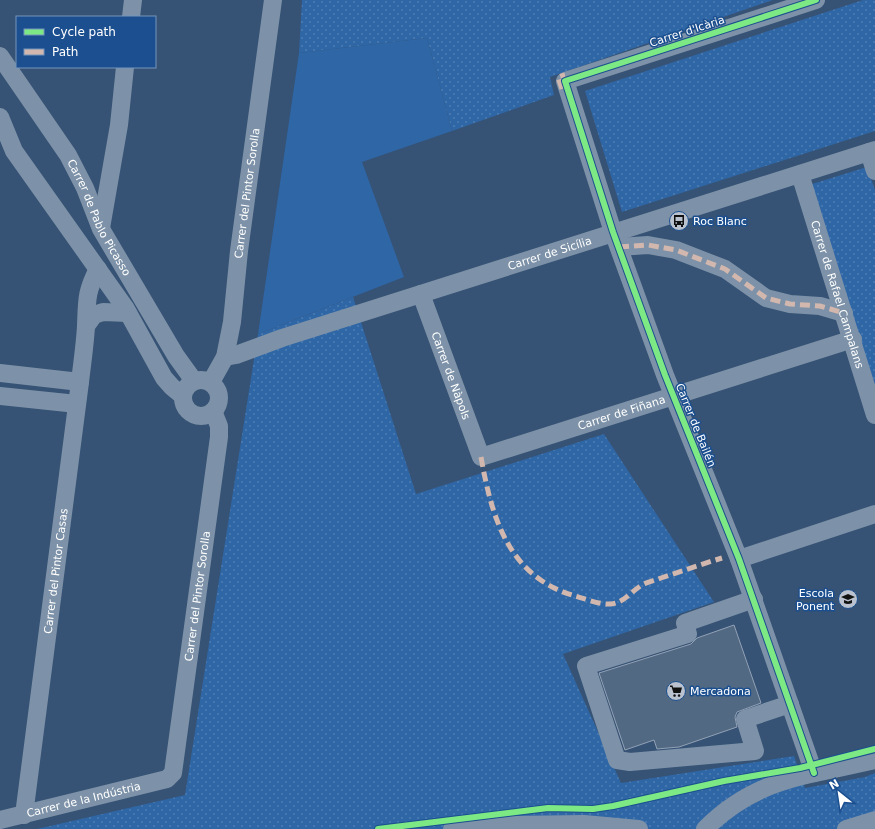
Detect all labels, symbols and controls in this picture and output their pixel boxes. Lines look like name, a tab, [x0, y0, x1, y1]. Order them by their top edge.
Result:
street label: Carrer d'Icària	[648, 13, 726, 50]
legend	[16, 16, 156, 68]
text: Cycle path	[52, 25, 116, 39]
text: Path	[52, 45, 78, 59]
street label: Carrer del Pintor Sorolla	[232, 127, 263, 259]
street label: Carrer de Pablo Picasso	[64, 157, 133, 279]
bus stop icon: Roc Blanc	[668, 210, 690, 232]
place label: Roc Blanc	[693, 215, 747, 228]
street label: Carrer de Rafael Campalans	[808, 219, 866, 370]
street label: Carrer de Sicília	[506, 234, 593, 273]
street label: Carrer de Nàpols	[428, 330, 473, 422]
street label: Carrer de Bailén	[673, 381, 718, 469]
street label: Carrer de Fiñana	[576, 393, 667, 433]
street label: Carrer del Pintor Casas	[41, 507, 71, 635]
street label: Carrer del Pintor Sorolla	[182, 530, 213, 662]
place label: Escola Ponent	[796, 587, 835, 613]
school or university icon: Escola Ponent	[837, 588, 859, 610]
supermarket icon: Mercadona	[665, 680, 687, 702]
place label: Mercadona	[690, 685, 751, 698]
north arrow	[819, 773, 859, 813]
text: N	[827, 777, 841, 793]
street label: Carrer de la Indústria	[25, 780, 142, 820]

